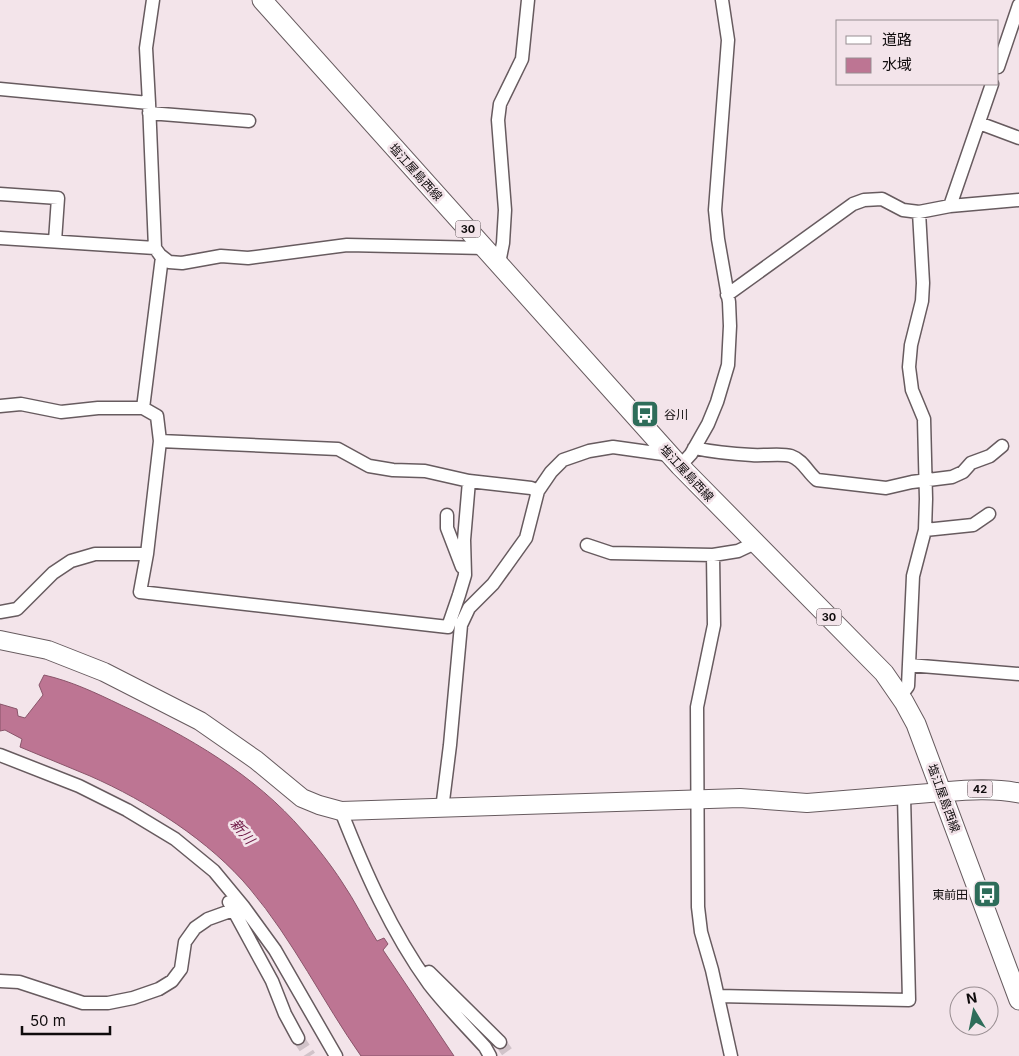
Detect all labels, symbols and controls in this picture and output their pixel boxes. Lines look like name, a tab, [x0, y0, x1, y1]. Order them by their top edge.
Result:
legend	[836, 20, 999, 85]
text: 道路	[882, 30, 912, 49]
text: 水域	[882, 55, 912, 74]
street label: 塩江屋島西線	[386, 140, 446, 204]
road number: 30	[456, 220, 480, 238]
bus stop icon: 谷川	[630, 399, 660, 429]
place label: 谷川	[664, 407, 688, 422]
street label: 塩江屋島西線	[657, 442, 717, 504]
road number: 30	[816, 608, 842, 626]
street label: 塩江屋島西線	[925, 762, 963, 834]
road number: 42	[968, 781, 992, 798]
water label: 新川	[227, 815, 260, 849]
bus stop icon: 東前田	[972, 879, 1002, 909]
place label: 東前田	[932, 887, 968, 902]
north arrow	[949, 986, 999, 1036]
text: N	[965, 988, 978, 1007]
scale bar	[22, 1004, 110, 1036]
text: 50 m	[30, 1011, 66, 1030]

